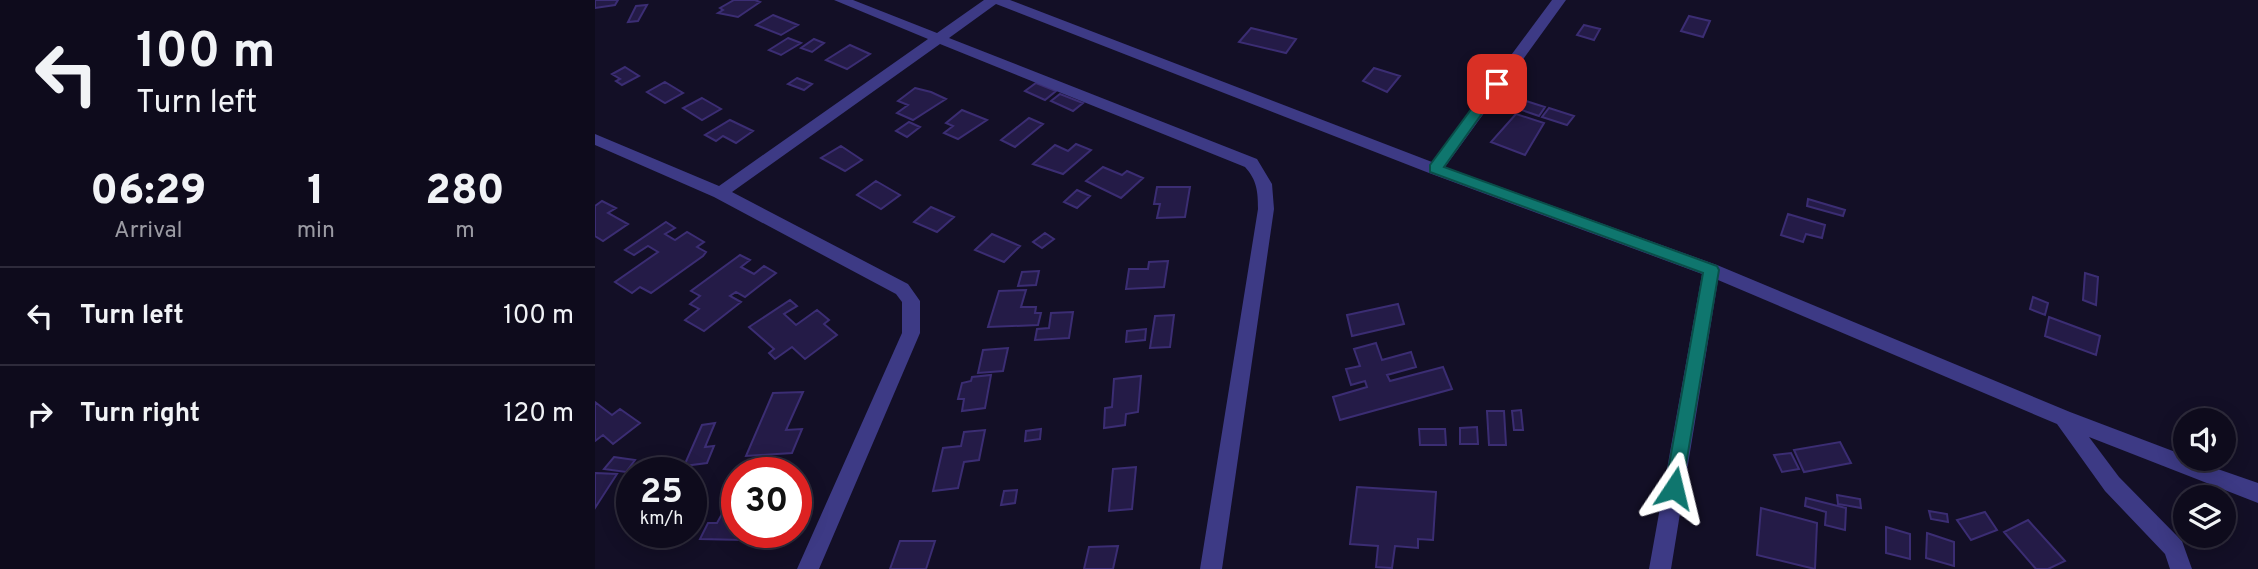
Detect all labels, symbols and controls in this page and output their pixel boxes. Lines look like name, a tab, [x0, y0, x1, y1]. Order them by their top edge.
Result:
text: 100 m	[136, 23, 275, 85]
icon: left	[21, 28, 112, 119]
pin	[1467, 54, 1527, 114]
icon: arrive	[1478, 65, 1516, 103]
text: Turn left	[136, 84, 257, 124]
text: 06:29	[90, 166, 206, 219]
text: 1	[307, 166, 324, 219]
text: 280	[425, 166, 505, 219]
text: Arrival	[114, 217, 183, 246]
text: min	[297, 217, 335, 246]
text: m	[455, 217, 475, 246]
icon: left	[21, 297, 59, 335]
text: Turn left	[80, 300, 184, 333]
text: 100 m	[503, 300, 574, 333]
icon: right	[21, 395, 59, 433]
text: Turn right	[80, 398, 200, 431]
text: 120 m	[504, 398, 574, 431]
map controls	[2173, 408, 2236, 548]
button: sound	[2173, 408, 2236, 471]
position arrow	[1637, 451, 1711, 525]
speed limit sign: 30	[721, 457, 812, 548]
text: 25	[640, 471, 683, 515]
button: layers	[2173, 485, 2236, 548]
text: km/h	[640, 508, 683, 531]

